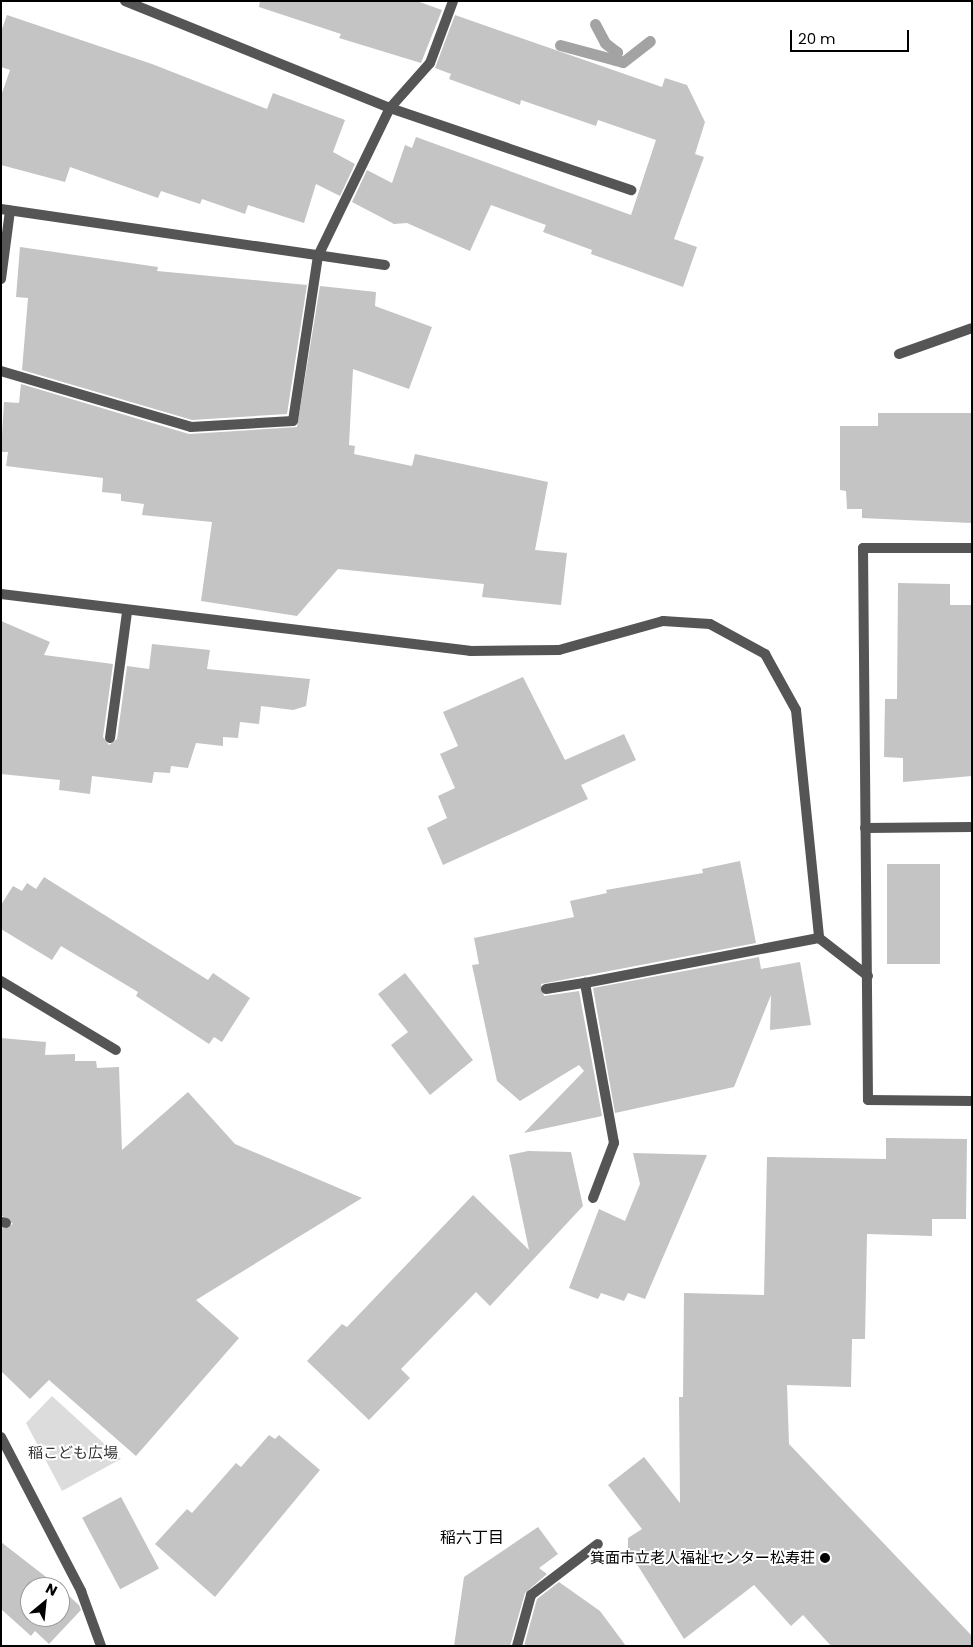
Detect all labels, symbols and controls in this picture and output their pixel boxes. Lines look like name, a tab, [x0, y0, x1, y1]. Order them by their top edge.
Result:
scale bar	[793, 20, 912, 52]
text: 20 m	[798, 28, 836, 49]
park label: 稲こども広場	[28, 1444, 118, 1462]
district label: 稲六丁目	[440, 1528, 504, 1548]
place label: 箕面市立老人福祉センター松寿荘	[590, 1549, 815, 1567]
marker: 箕面市立老人福祉センター松寿荘	[819, 1552, 831, 1564]
north arrow	[20, 1577, 70, 1627]
text: N	[42, 1578, 61, 1601]

